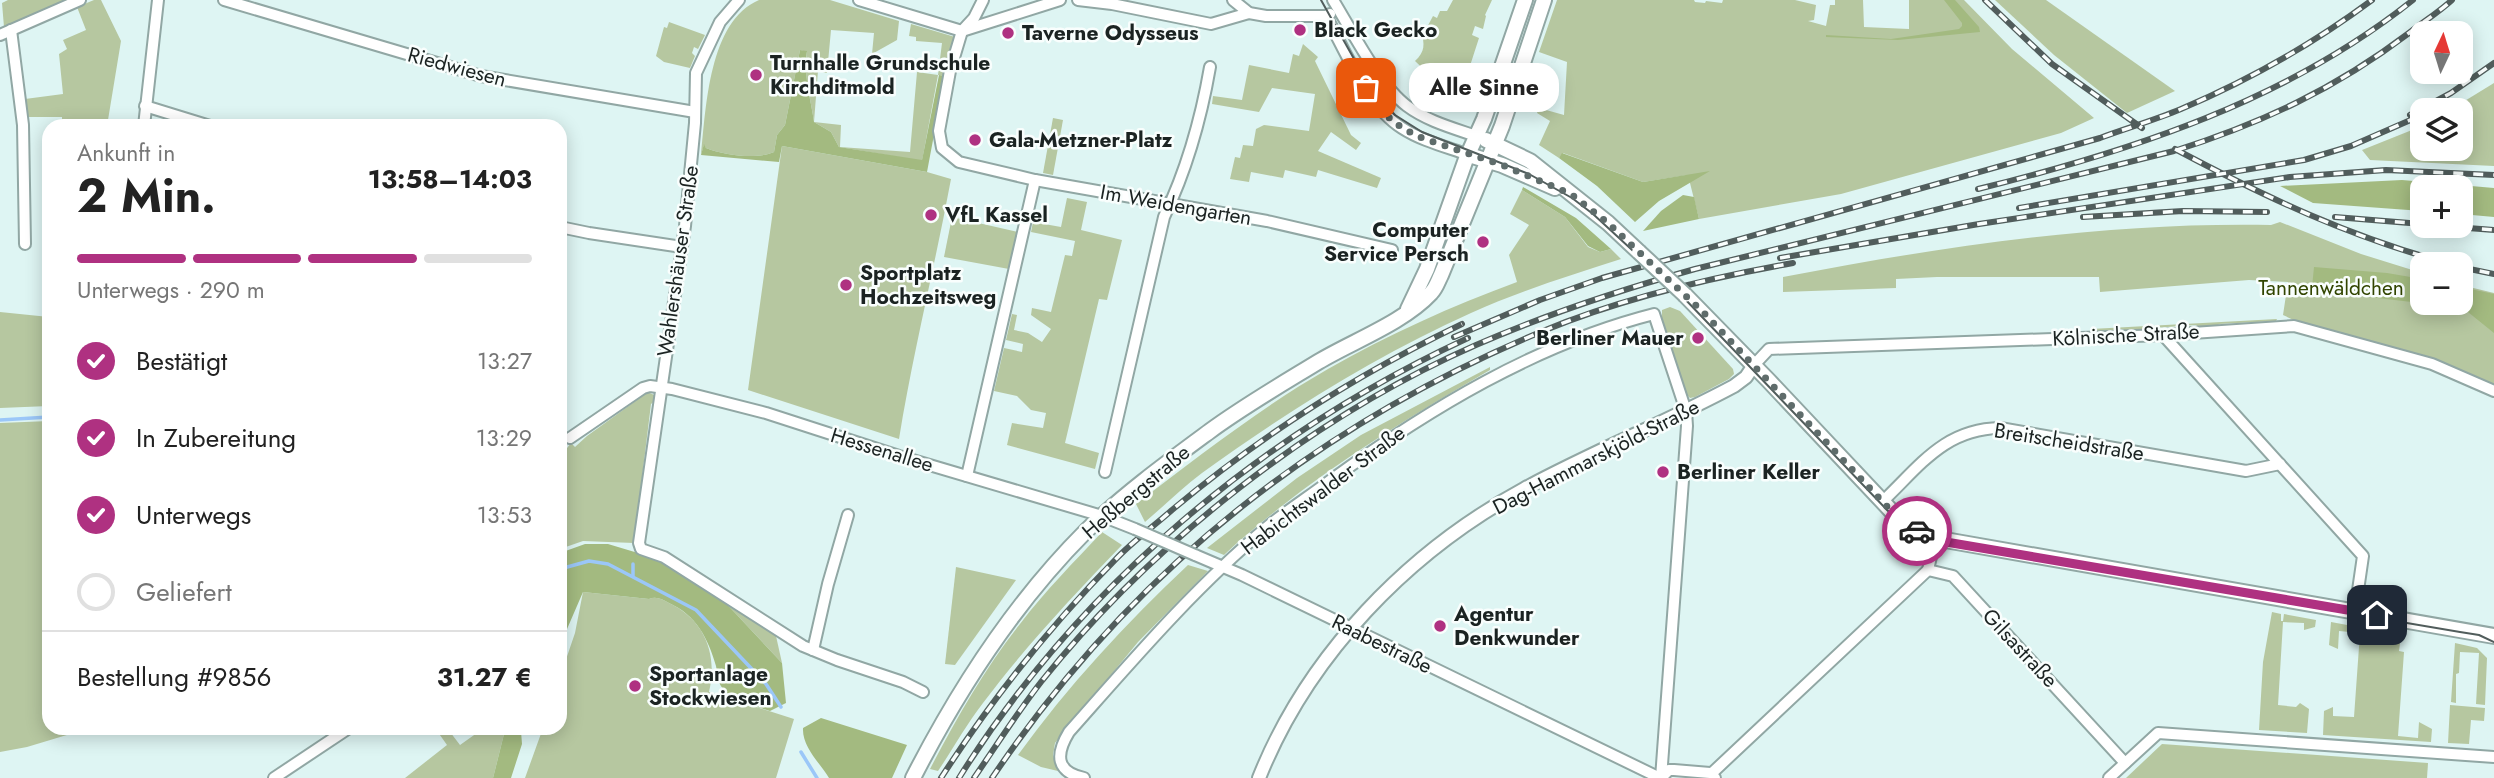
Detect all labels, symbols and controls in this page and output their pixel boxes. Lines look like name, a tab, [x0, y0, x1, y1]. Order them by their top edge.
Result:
place label: Black Gecko	[1314, 15, 1437, 45]
place label: Taverne Odysseus	[1022, 18, 1199, 48]
north arrow	[2410, 21, 2473, 84]
map controls	[2410, 21, 2473, 315]
marker: Black Gecko	[1292, 22, 1308, 38]
marker: Taverne Odysseus	[1000, 25, 1016, 41]
street label: Riedwiesen	[404, 39, 510, 95]
place label: Turnhalle Grundschule Kirchditmold	[770, 48, 990, 102]
pin	[1336, 58, 1396, 118]
callout: Alle Sinne	[1408, 64, 1558, 112]
marker: Turnhalle Grundschule Kirchditmold	[748, 67, 764, 83]
icon: bag	[1347, 69, 1385, 107]
text: Alle Sinne	[1429, 70, 1539, 104]
button: layers	[2410, 98, 2473, 161]
place label: Gala-Metzner-Platz	[989, 125, 1173, 155]
marker: Gala-Metzner-Platz	[967, 132, 983, 148]
text: Ankunft in	[77, 136, 175, 170]
text: 13:58–14:03	[368, 160, 532, 198]
text: 2 Min.	[77, 163, 216, 229]
street label: Wahlershäuser Straße	[650, 163, 706, 358]
button: +	[2410, 175, 2473, 238]
street label: Im Weidengarten	[1098, 177, 1254, 233]
place label: VfL Kassel	[944, 200, 1048, 230]
marker: VfL Kassel	[923, 207, 939, 223]
place label: Computer Service Persch	[1324, 215, 1469, 269]
marker: Computer Service Persch	[1475, 234, 1491, 250]
button: −	[2410, 252, 2473, 315]
place label: Sportplatz Hochzeitsweg	[860, 258, 996, 312]
text: Unterwegs · 290 m	[77, 273, 265, 307]
park label: Tannenwäldchen	[2258, 273, 2404, 303]
marker: Sportplatz Hochzeitsweg	[838, 277, 854, 293]
street label: Kölnische Straße	[2052, 316, 2200, 354]
place label: Berliner Mauer	[1536, 323, 1684, 353]
marker: Berliner Mauer	[1690, 330, 1706, 346]
icon: check	[77, 342, 115, 380]
text: Bestätigt	[136, 342, 227, 380]
text: 13:27	[477, 344, 532, 378]
street label: Dag-Hammarskjöld-Straße	[1488, 392, 1705, 522]
street label: Breitscheidstraße	[1992, 415, 2146, 469]
street label: Habichtswalder Straße	[1234, 418, 1412, 562]
icon: check	[77, 419, 115, 457]
text: In Zubereitung	[136, 419, 296, 457]
street label: Hessenallee	[827, 420, 937, 480]
text: 13:29	[476, 421, 532, 455]
street label: Heßbergstraße	[1075, 438, 1197, 546]
place label: Berliner Keller	[1677, 457, 1821, 487]
marker: Berliner Keller	[1655, 464, 1671, 480]
icon: check	[77, 496, 115, 534]
text: Unterwegs	[136, 496, 251, 534]
courier	[1882, 496, 1952, 566]
text: 13:53	[477, 498, 532, 532]
icon: car	[1898, 512, 1936, 550]
text: Geliefert	[136, 573, 232, 611]
pin	[2347, 585, 2407, 645]
icon: home	[2358, 596, 2396, 634]
place label: Agentur Denkwunder	[1453, 599, 1580, 653]
street label: Gilsastraße	[1975, 602, 2065, 694]
street label: Raabestraße	[1327, 607, 1437, 681]
marker: Agentur Denkwunder	[1432, 618, 1448, 634]
text: Bestellung #9856	[77, 658, 271, 696]
text: 31.27 €	[437, 658, 532, 696]
place label: Sportanlage Stockwiesen	[649, 659, 772, 713]
marker: Sportanlage Stockwiesen	[627, 678, 643, 694]

